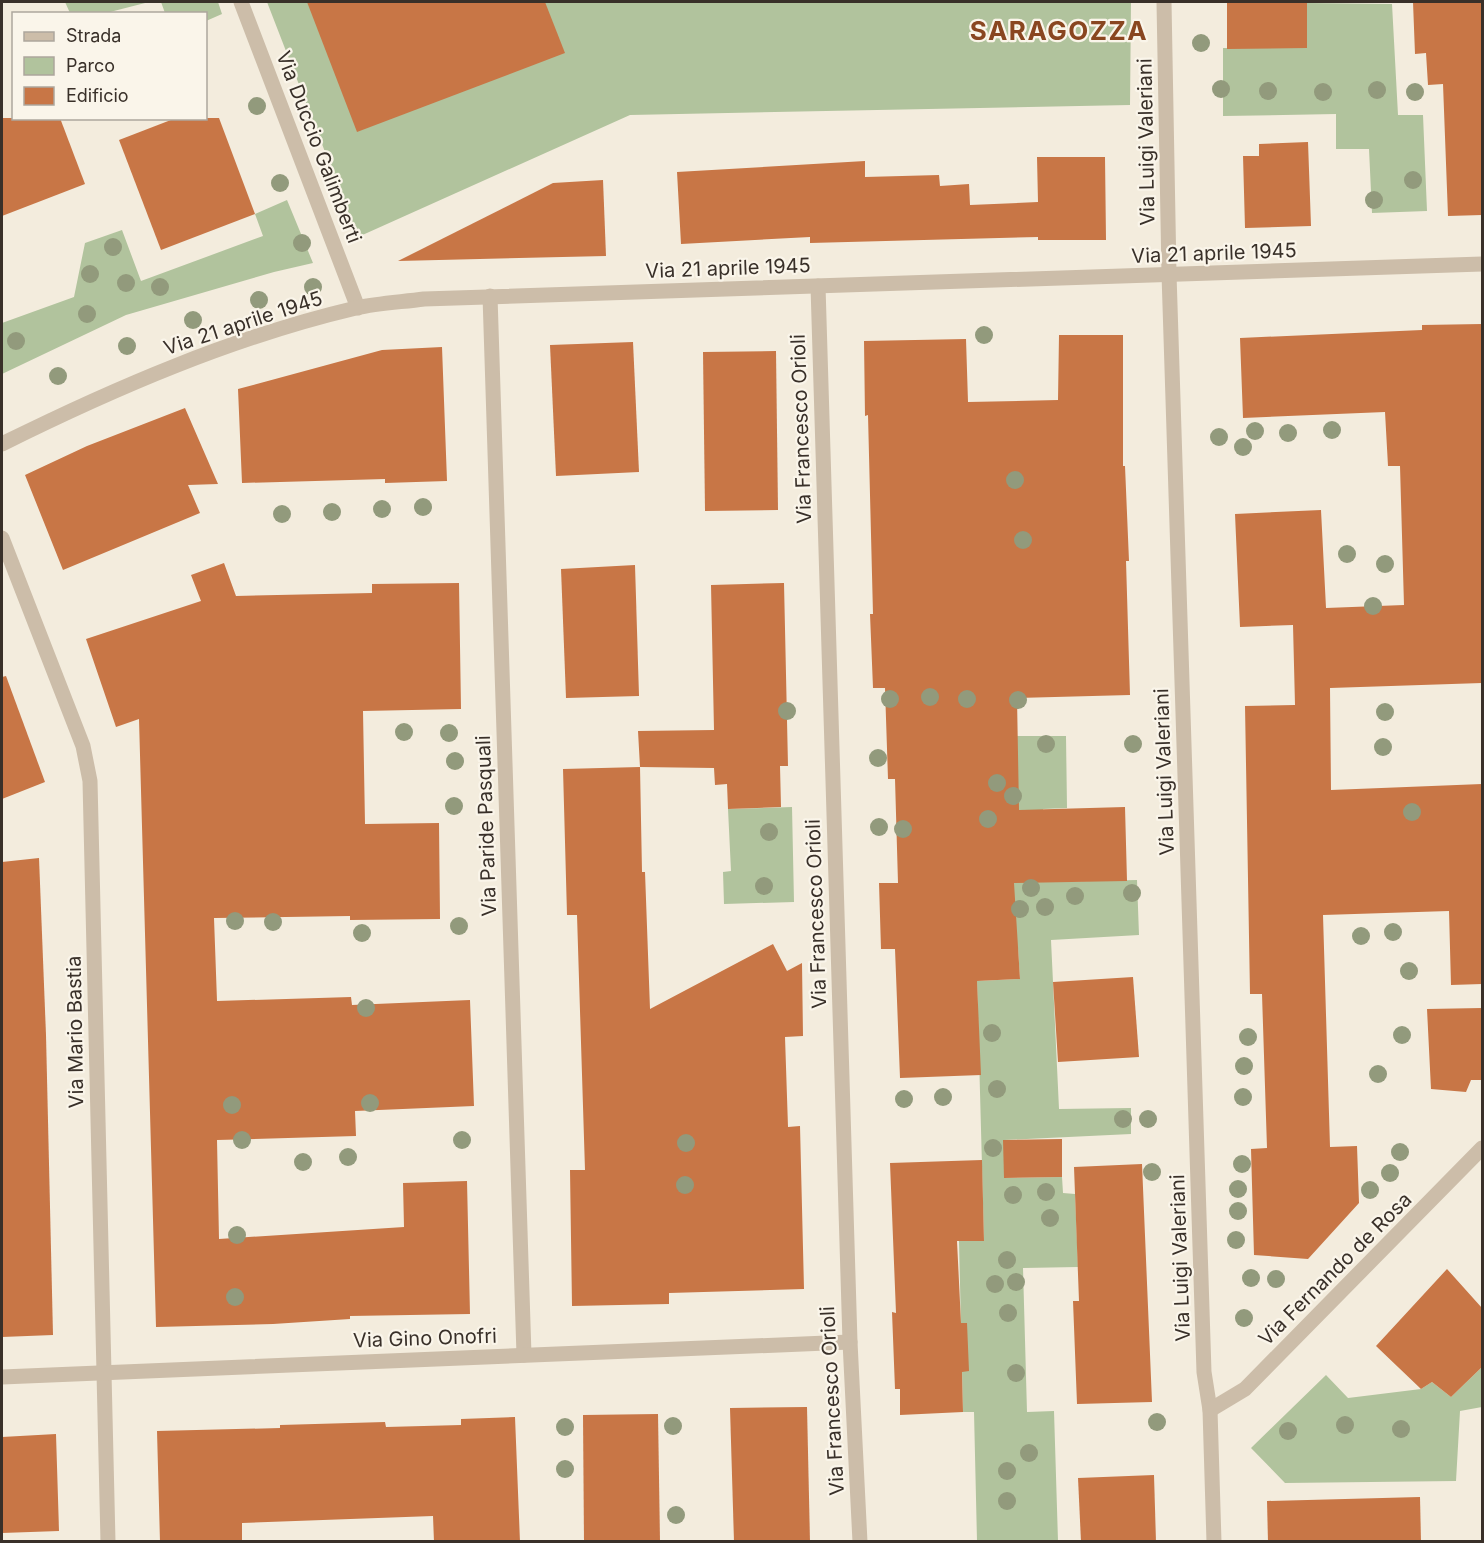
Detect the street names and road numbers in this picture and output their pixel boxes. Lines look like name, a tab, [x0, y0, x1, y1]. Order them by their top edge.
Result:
street label: Via Duccio Galimberti	[271, 48, 367, 246]
street label: Via Luigi Valeriani	[1133, 58, 1159, 226]
street label: Via 21 aprile 1945	[1131, 238, 1297, 268]
street label: Via 21 aprile 1945	[645, 253, 811, 283]
street label: Via 21 aprile 1945	[161, 286, 325, 360]
street label: Via Francesco Orioli	[786, 334, 816, 524]
street label: Via Luigi Valeriani	[1149, 688, 1179, 856]
street label: Via Paride Pasquali	[471, 735, 501, 917]
street label: Via Francesco Orioli	[801, 819, 831, 1009]
street label: Via Mario Bastia	[62, 956, 88, 1108]
street label: Via Luigi Valeriani	[1165, 1174, 1195, 1342]
street label: Via Fernando de Rosa	[1253, 1187, 1417, 1351]
street label: Via Francesco Orioli	[815, 1306, 849, 1496]
street label: Via Gino Onofri	[353, 1323, 497, 1353]

